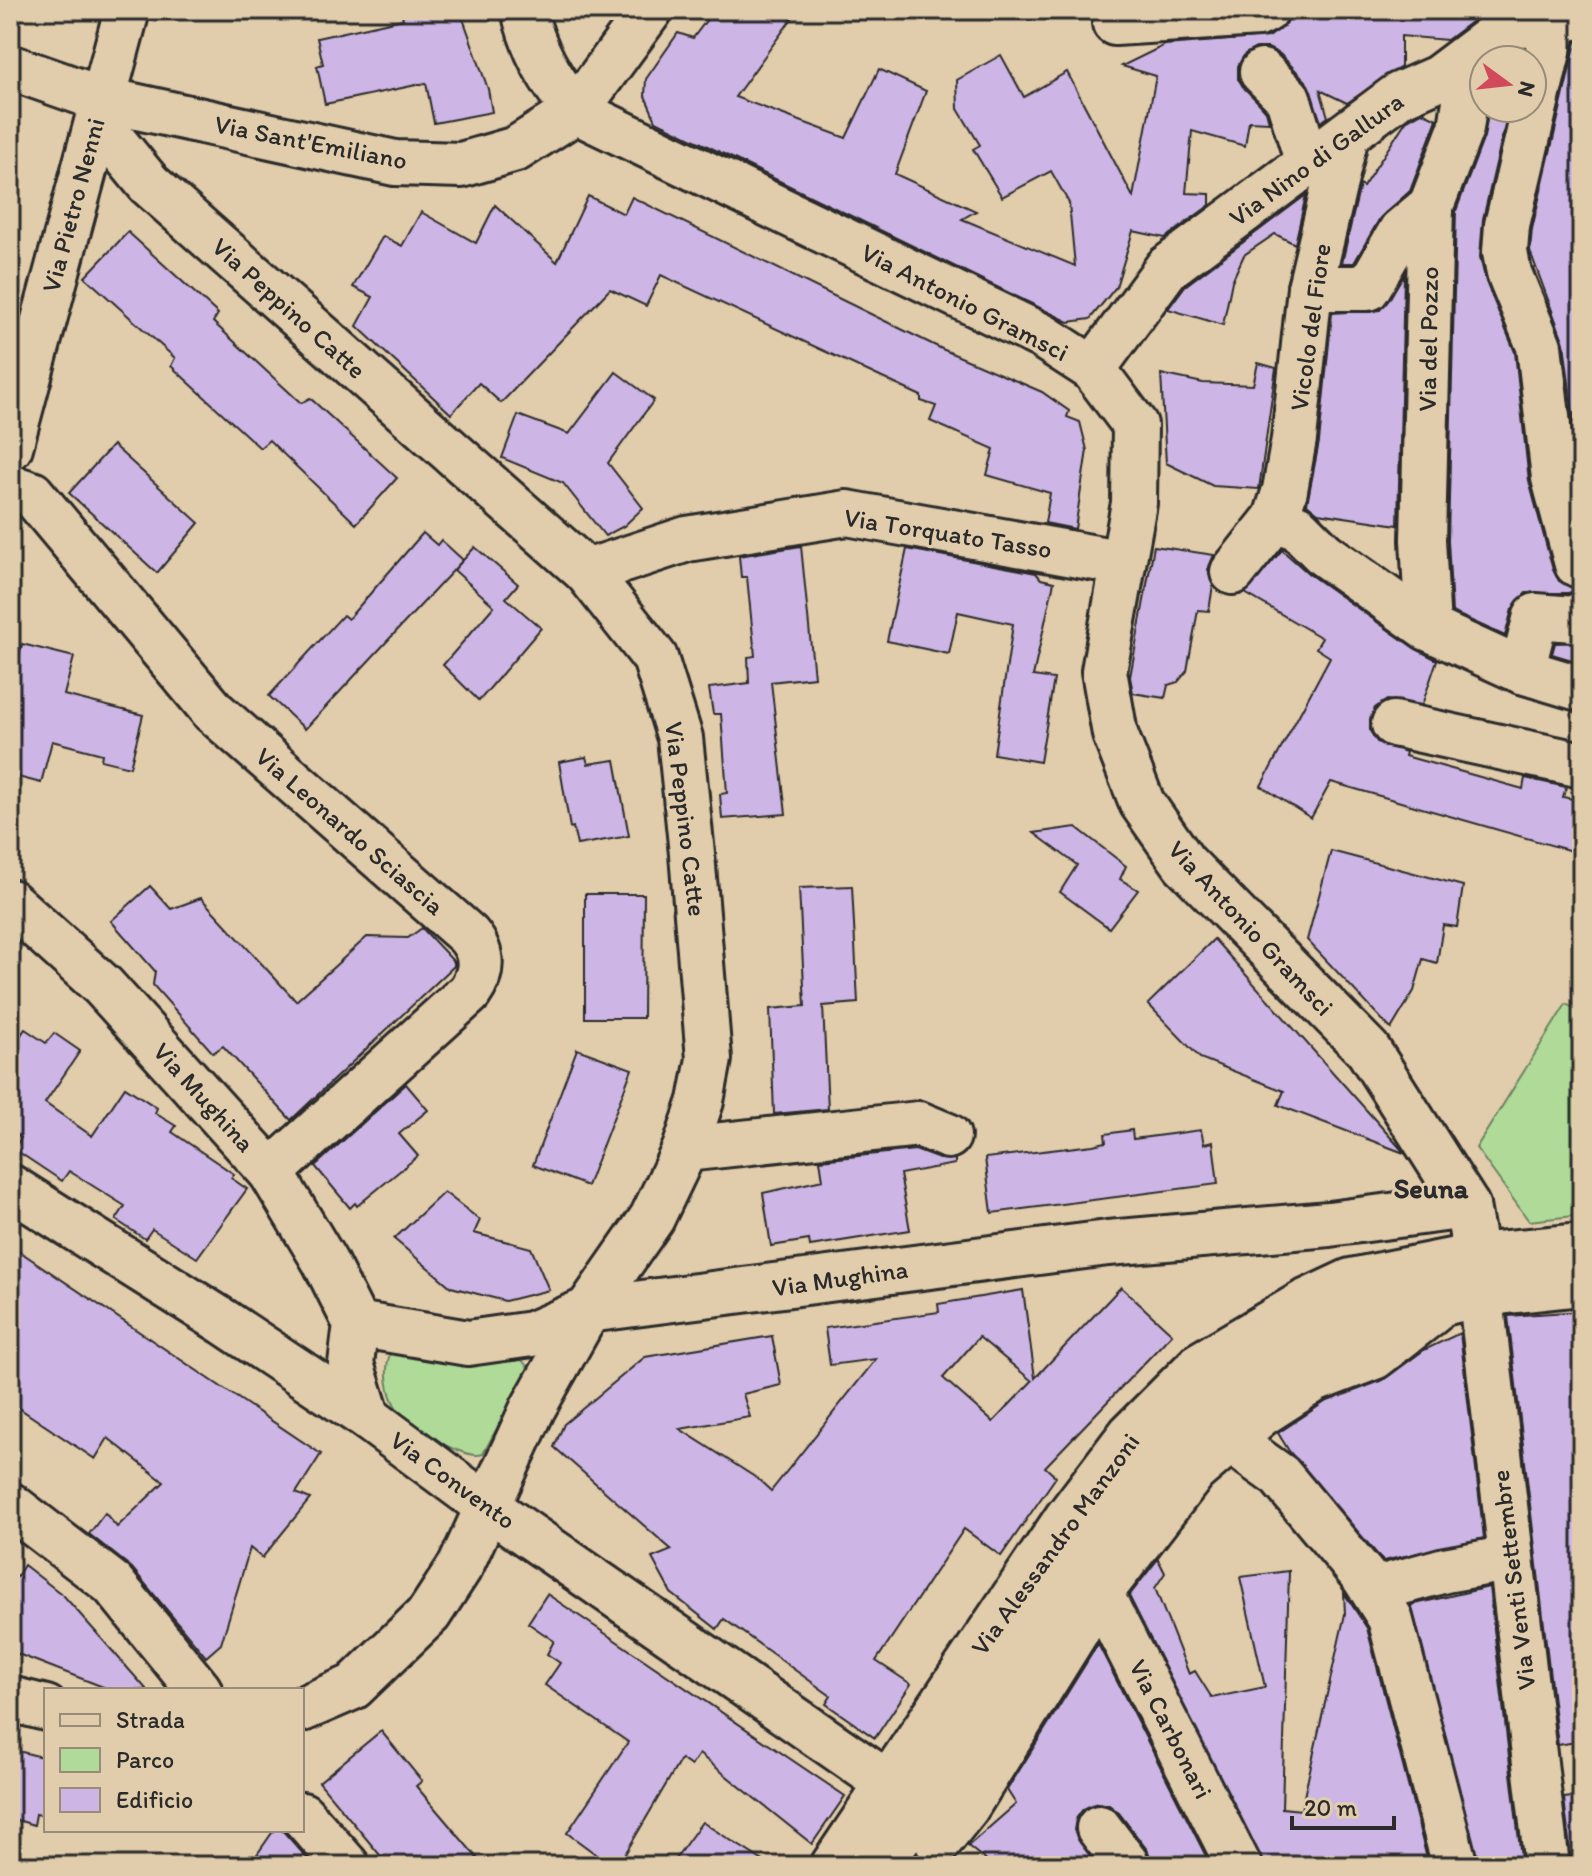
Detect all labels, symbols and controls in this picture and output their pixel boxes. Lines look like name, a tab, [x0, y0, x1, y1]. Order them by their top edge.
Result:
north arrow	[1468, 44, 1548, 124]
text: N	[1512, 78, 1542, 100]
street label: Via Nino di Gallura	[1222, 85, 1410, 233]
street label: Via Sant'Emiliano	[212, 108, 410, 176]
street label: Via Pietro Nenni	[34, 114, 112, 296]
street label: Via Peppino Catte	[205, 230, 373, 386]
street label: Via Antonio Gramsci	[856, 236, 1074, 368]
street label: Vicolo del Fiore	[1282, 241, 1338, 413]
street label: Via del Pozzo	[1411, 266, 1445, 412]
street label: Via Torquato Tasso	[842, 501, 1054, 565]
street label: Via Peppino Catte	[658, 720, 714, 918]
street label: Via Leonardo Sciascia	[249, 740, 451, 922]
street label: Via Antonio Gramsci	[1161, 834, 1341, 1022]
street label: Via Mughina	[146, 1035, 262, 1159]
district label: Seuna	[1394, 1171, 1469, 1205]
street label: Via Mughina	[770, 1253, 910, 1303]
street label: Via Convento	[384, 1424, 522, 1536]
street label: Via Alessandro Manzoni	[964, 1427, 1146, 1661]
street label: Via Venti Settembre	[1484, 1468, 1542, 1692]
street label: Via Carbonari	[1122, 1654, 1220, 1804]
legend	[44, 1688, 304, 1832]
text: Strada	[116, 1705, 185, 1734]
text: Parco	[116, 1745, 174, 1774]
scale bar	[1292, 1780, 1394, 1830]
text: Edificio	[116, 1785, 193, 1814]
text: 20 m	[1304, 1793, 1357, 1822]

